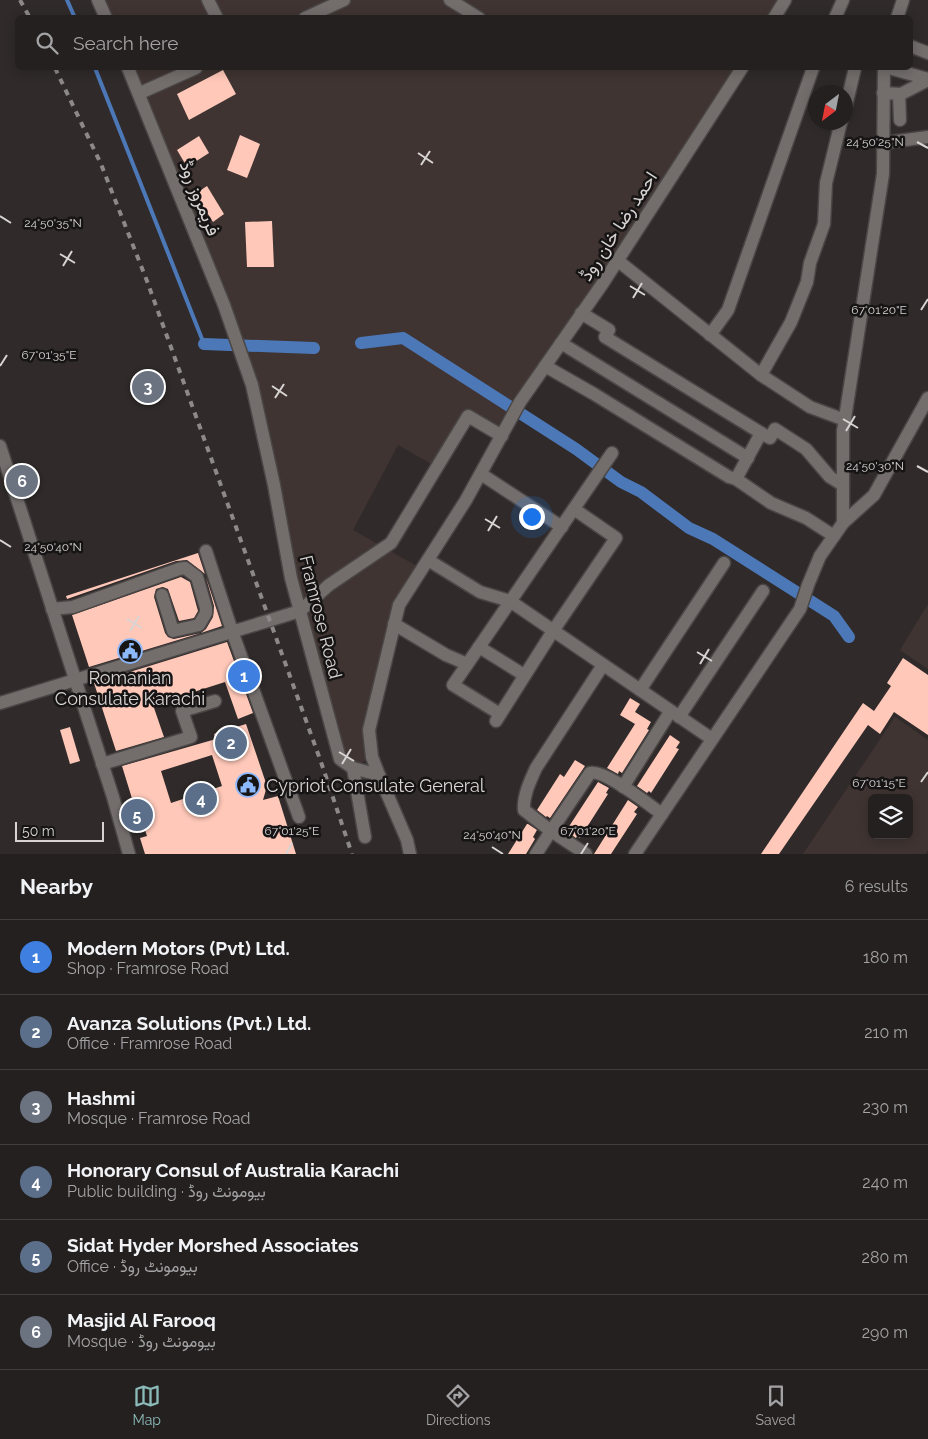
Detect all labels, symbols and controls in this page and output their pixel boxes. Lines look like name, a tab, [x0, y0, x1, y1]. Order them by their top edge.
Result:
search box	[15, 15, 913, 70]
icon: search	[33, 29, 61, 57]
text: Search here	[73, 32, 179, 54]
north arrow	[808, 85, 853, 130]
text: 24°50'25"N	[846, 135, 904, 149]
street label: فریمروز روڈ	[175, 157, 225, 239]
street label: احمد رضا خان روڈ	[575, 167, 662, 285]
text: 24°50'35"N	[24, 216, 82, 230]
text: 67°01'20"E	[851, 303, 907, 317]
text: 67°01'35"E	[22, 348, 76, 362]
pin: 3	[132, 368, 164, 406]
text: 24°50'30"N	[846, 459, 904, 473]
pin: 6	[6, 462, 38, 500]
your location	[519, 504, 545, 530]
text: 24°50'40"N	[24, 540, 82, 554]
street label: Framrose Road	[296, 553, 346, 681]
public building icon: Romanian Consulate Karachi	[117, 638, 143, 664]
pin: 1	[228, 657, 260, 695]
place label: Romanian Consulate Karachi	[55, 667, 205, 709]
pin: 2	[215, 724, 247, 762]
public building icon: Cypriot Consulate General	[235, 772, 261, 798]
place label: Cypriot Consulate General	[266, 775, 485, 796]
text: 67°01'15"E	[852, 776, 906, 790]
pin: 4	[185, 780, 217, 818]
map controls	[868, 794, 913, 839]
button: layers	[868, 794, 913, 839]
pin: 5	[121, 796, 153, 834]
scale bar	[15, 819, 104, 842]
text: 50 m	[22, 823, 55, 839]
text: 67°01'25"E	[265, 824, 319, 838]
text: 67°01'20"E	[560, 824, 616, 838]
text: 24°50'40"N	[463, 828, 521, 842]
text: Nearby	[20, 874, 93, 899]
text: 6 results	[845, 877, 908, 896]
text: Modern Motors (Pvt) Ltd.	[67, 937, 290, 959]
text: 1	[32, 948, 40, 967]
text: 180 m	[863, 948, 908, 967]
text: Shop · Framrose Road	[67, 959, 229, 978]
text: Avanza Solutions (Pvt.) Ltd.	[67, 1012, 311, 1034]
text: 2	[31, 1023, 41, 1042]
text: 210 m	[864, 1023, 908, 1042]
text: Office · Framrose Road	[67, 1034, 232, 1053]
text: Hashmi	[67, 1087, 135, 1109]
text: 3	[32, 1098, 40, 1117]
text: 230 m	[863, 1098, 908, 1117]
text: Mosque · Framrose Road	[67, 1109, 250, 1128]
text: Honorary Consul of Australia Karachi	[67, 1159, 399, 1181]
text: 4	[31, 1173, 41, 1192]
text: 240 m	[862, 1173, 908, 1192]
text: Public building · بیومونٹ روڈ	[67, 1182, 266, 1201]
text: Sidat Hyder Morshed Associates	[67, 1234, 359, 1256]
text: 5	[32, 1248, 40, 1267]
text: 280 m	[862, 1248, 908, 1267]
text: Office · بیومونٹ روڈ	[67, 1257, 198, 1276]
text: Masjid Al Farooq	[67, 1309, 216, 1331]
text: 6	[31, 1323, 41, 1342]
text: 290 m	[862, 1323, 908, 1342]
text: Mosque · بیومونٹ روڈ	[67, 1332, 216, 1351]
tab: Map	[132, 1382, 161, 1428]
tab: Directions	[426, 1382, 491, 1428]
tab: Saved	[755, 1382, 796, 1428]

